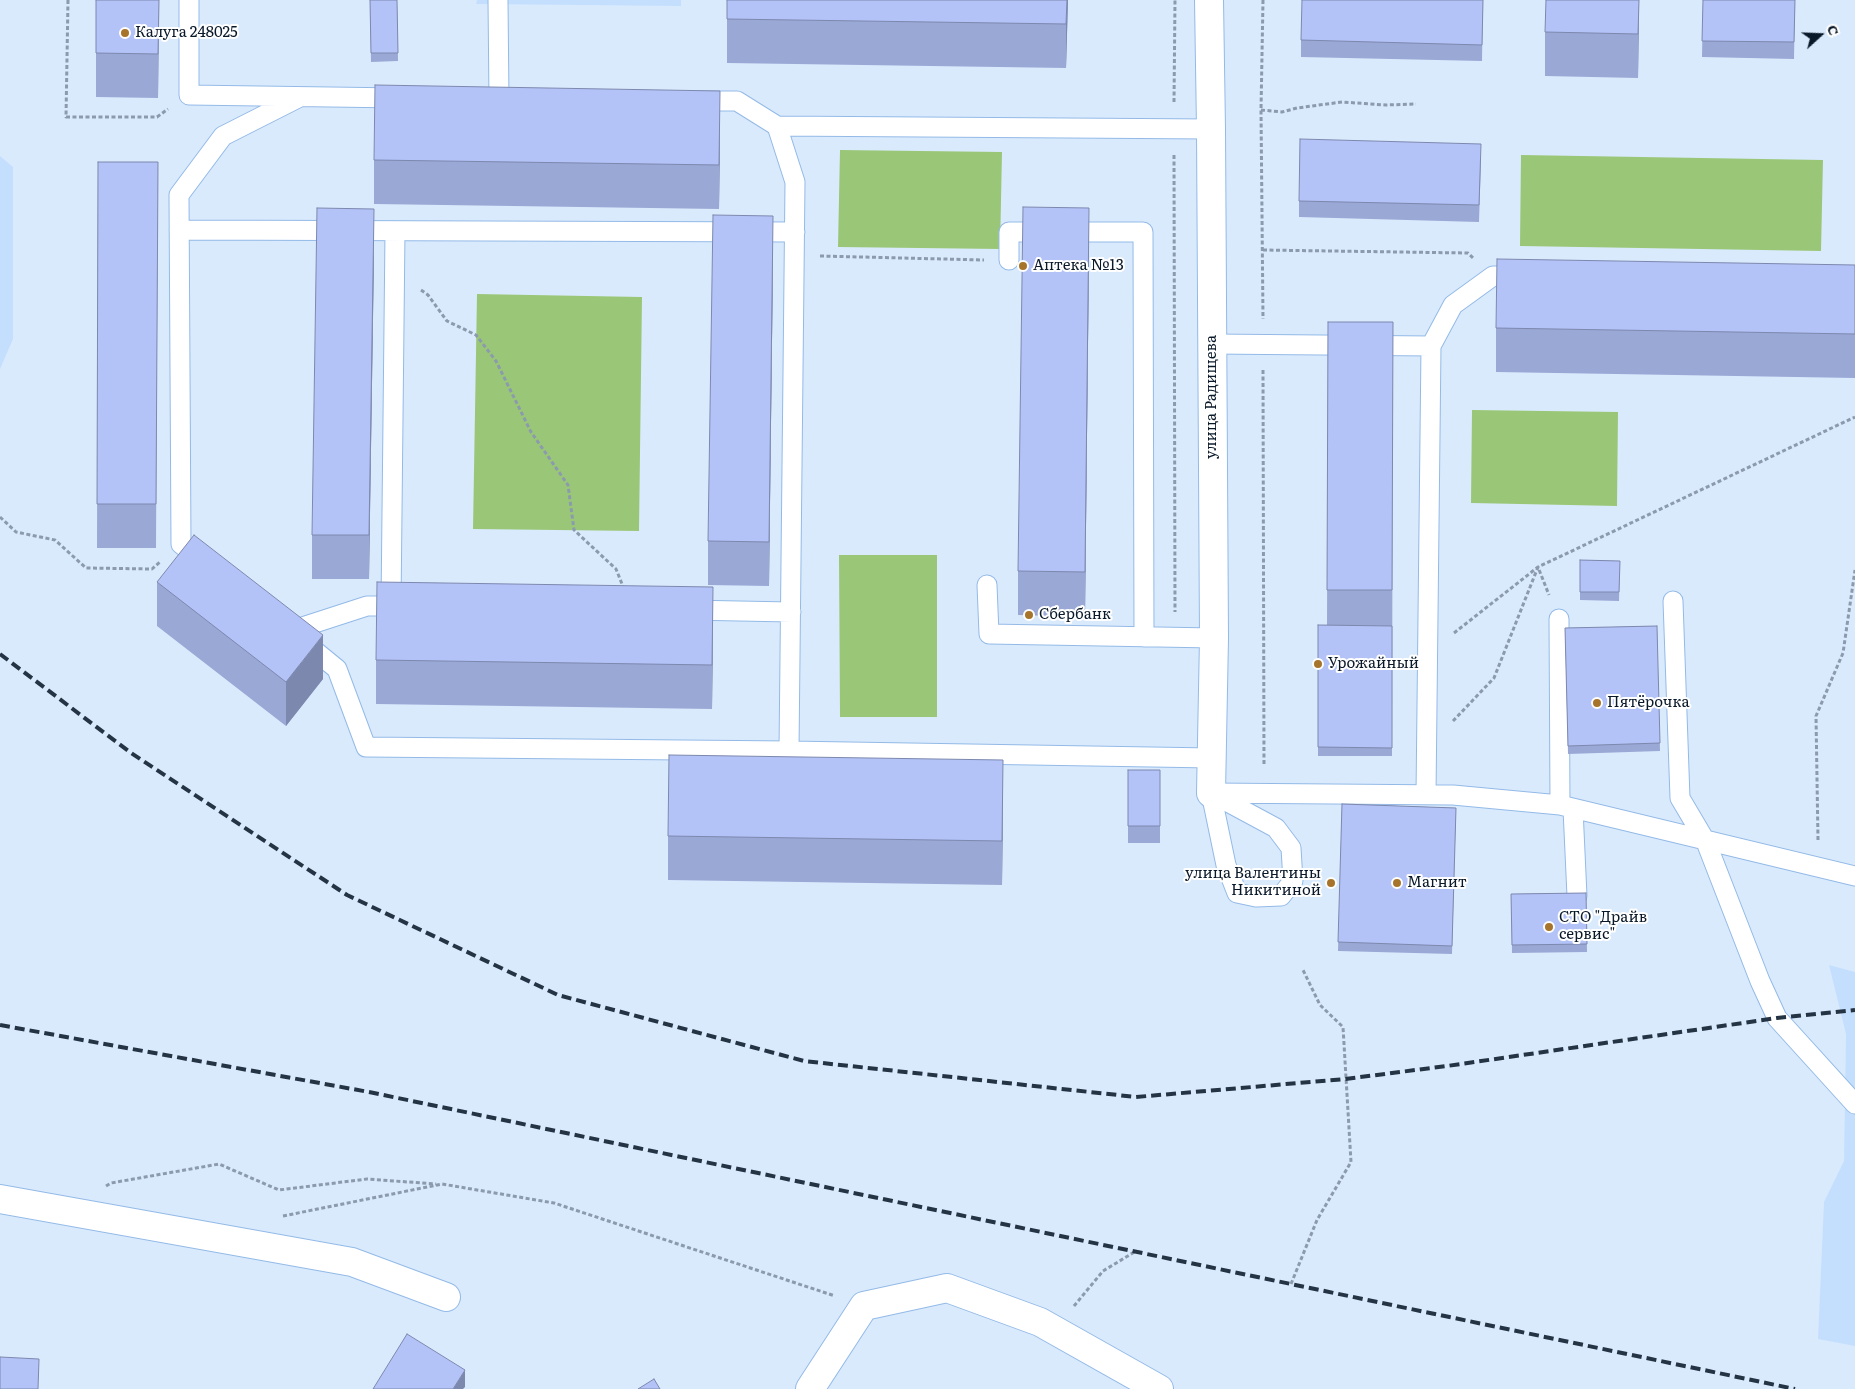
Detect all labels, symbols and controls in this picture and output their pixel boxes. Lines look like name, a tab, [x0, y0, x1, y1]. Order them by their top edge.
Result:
north arrow	[1795, 10, 1845, 60]
text: С	[1823, 22, 1845, 38]
place label: Калуга 248025	[135, 24, 238, 42]
marker: Калуга 248025	[119, 27, 131, 39]
place label: Аптека №13	[1033, 257, 1124, 275]
marker: Аптека №13	[1017, 260, 1029, 272]
street label: улица Радищева	[1203, 335, 1221, 459]
place label: Сбербанк	[1039, 606, 1111, 624]
marker: Сбербанк	[1023, 609, 1035, 621]
place label: Урожайный	[1328, 655, 1419, 673]
marker: Урожайный	[1312, 658, 1324, 670]
place label: Пятёрочка	[1607, 694, 1690, 712]
marker: Пятёрочка	[1591, 697, 1603, 709]
place label: улица Валентины Никитиной	[1185, 865, 1321, 900]
place label: Магнит	[1407, 874, 1467, 892]
marker: улица Валентины Никитиной	[1325, 877, 1337, 889]
marker: Магнит	[1391, 877, 1403, 889]
place label: СТО "Драйв сервис"	[1559, 909, 1647, 944]
marker: СТО "Драйв сервис"	[1543, 921, 1555, 933]

